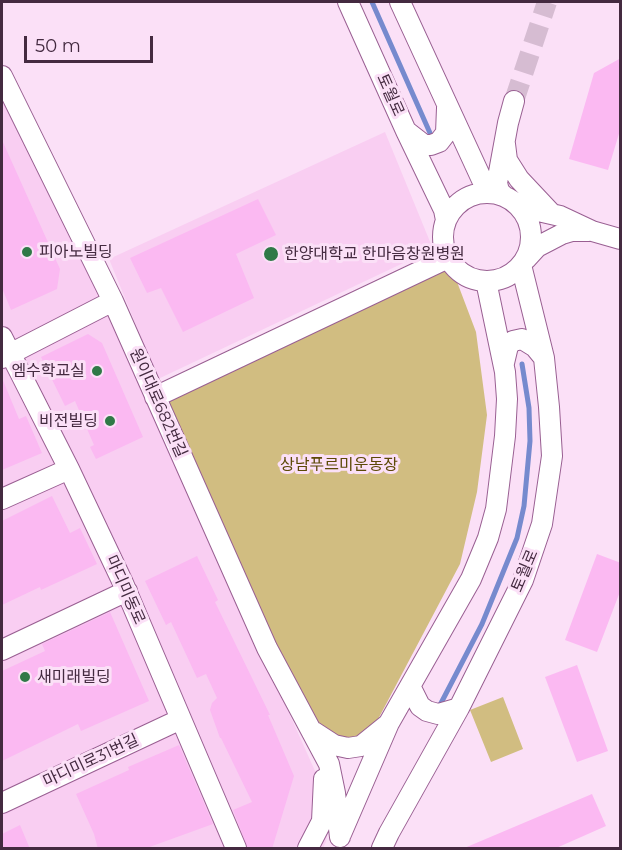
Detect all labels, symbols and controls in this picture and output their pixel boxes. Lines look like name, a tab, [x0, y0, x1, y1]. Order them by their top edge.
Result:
scale bar	[27, 24, 156, 62]
text: 50 m	[35, 35, 81, 57]
street label: 토월로	[372, 71, 408, 119]
place label: 피아노빌딩	[39, 242, 113, 262]
place label: 한양대학교 한마음창원병원	[284, 244, 465, 264]
marker: 피아노빌딩	[20, 245, 34, 259]
marker: 한양대학교 한마음창원병원	[262, 245, 280, 263]
street label: 원이대로682번길	[125, 345, 191, 461]
place label: 엠수학교실	[11, 361, 85, 381]
marker: 엠수학교실	[90, 364, 104, 378]
place label: 비전빌딩	[39, 411, 98, 431]
marker: 비전빌딩	[103, 414, 117, 428]
park label: 상남푸르미운동장	[280, 455, 398, 475]
street label: 토월로	[508, 547, 542, 595]
street label: 마디미동로	[101, 552, 149, 628]
place label: 새미래빌딩	[37, 667, 111, 687]
marker: 새미래빌딩	[18, 670, 32, 684]
street label: 마디미로31번길	[40, 731, 142, 791]

